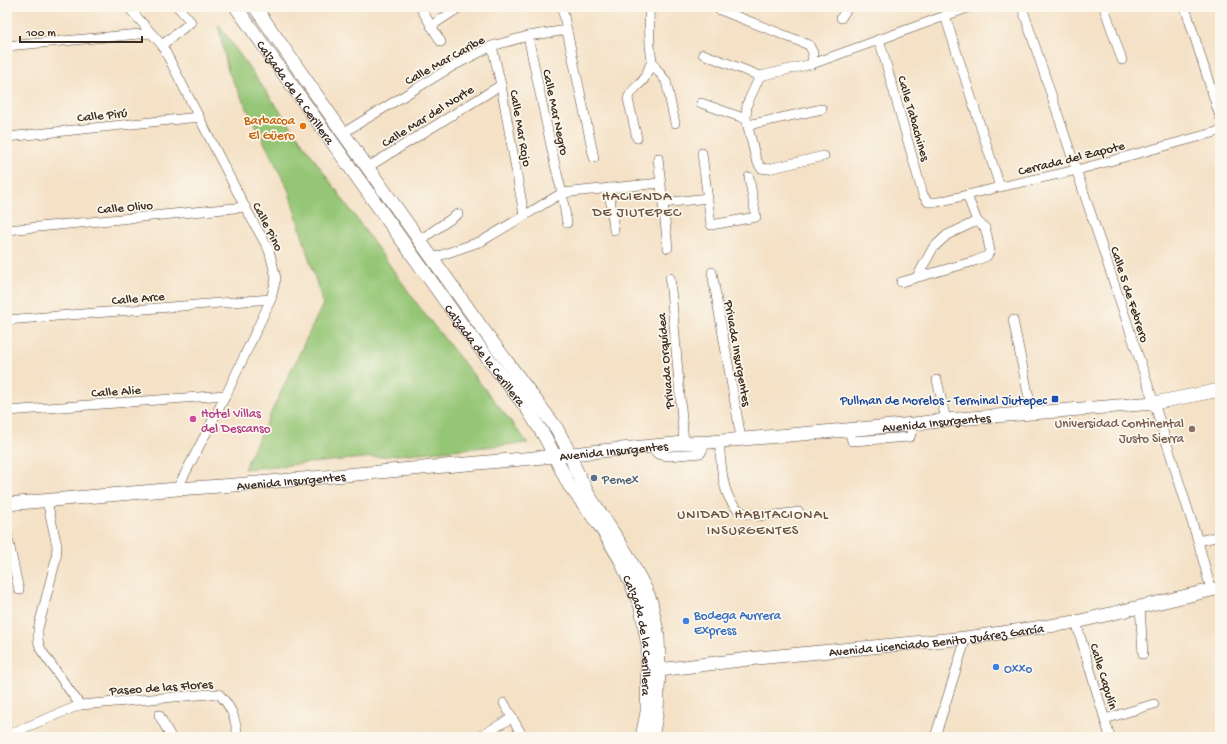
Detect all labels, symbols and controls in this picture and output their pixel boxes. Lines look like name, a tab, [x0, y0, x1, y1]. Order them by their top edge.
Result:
scale bar	[20, 18, 142, 44]
text: 100 m	[25, 27, 56, 41]
street label: Calle Mar Caribe	[403, 33, 488, 89]
street label: Calzada de la Cerillera	[252, 38, 337, 149]
street label: Calle Mar Negro	[538, 68, 571, 157]
street label: Calle Tabachines	[893, 74, 932, 164]
street label: Calle Mar del Norte	[379, 83, 477, 152]
street label: Calle Mar Rojo	[505, 89, 534, 168]
street label: Calle Pirú	[76, 106, 128, 127]
place label: Barbacoa El Güero	[243, 114, 296, 144]
marker: Barbacoa El Güero	[298, 121, 308, 131]
street label: Cerrada del Zapote	[1017, 139, 1127, 180]
district label: HACIENDA DE JIUTEPEC	[591, 189, 682, 222]
street label: Calle Olivo	[97, 199, 154, 218]
street label: Calle Pino	[248, 200, 286, 254]
street label: Calle 5 de Febrero	[1106, 245, 1151, 345]
street label: Calle Arce	[111, 290, 166, 309]
street label: Privada Insurgentes	[720, 298, 753, 409]
street label: Calzada de la Cerillera	[440, 302, 528, 411]
street label: Privada Orquídea	[655, 311, 678, 410]
street label: Calle Alie	[91, 383, 142, 402]
place label: Pullman de Morelos - Terminal Jiutepec	[839, 394, 1048, 409]
marker: Pullman de Morelos - Terminal Jiutepec	[1050, 394, 1060, 404]
place label: Hotel Villas del Descanso	[201, 407, 271, 437]
street label: Avenida Insurgentes	[882, 411, 993, 437]
marker: Hotel Villas del Descanso	[188, 414, 198, 424]
place label: Universidad Continental Justo Sierra	[1055, 417, 1185, 447]
marker: Universidad Continental Justo Sierra	[1187, 424, 1197, 434]
street label: Avenida Insurgentes	[559, 439, 670, 465]
street label: Avenida Insurgentes	[236, 470, 347, 495]
marker: Pemex	[589, 473, 599, 483]
place label: Pemex	[601, 473, 639, 488]
district label: UNIDAD HABITACIONAL INSURGENTES	[677, 507, 829, 540]
street label: Calzada de la Cerillera	[618, 573, 653, 697]
place label: Bodega Aurrera Express	[693, 609, 782, 639]
marker: Bodega Aurrera Express	[681, 616, 691, 626]
street label: Avenida Licenciado Benito Juárez García	[828, 622, 1046, 661]
street label: Calle Capulín	[1085, 642, 1120, 712]
marker: Oxxo	[991, 662, 1001, 672]
place label: Oxxo	[1004, 662, 1032, 677]
street label: Paseo de las Flores	[108, 677, 214, 700]

